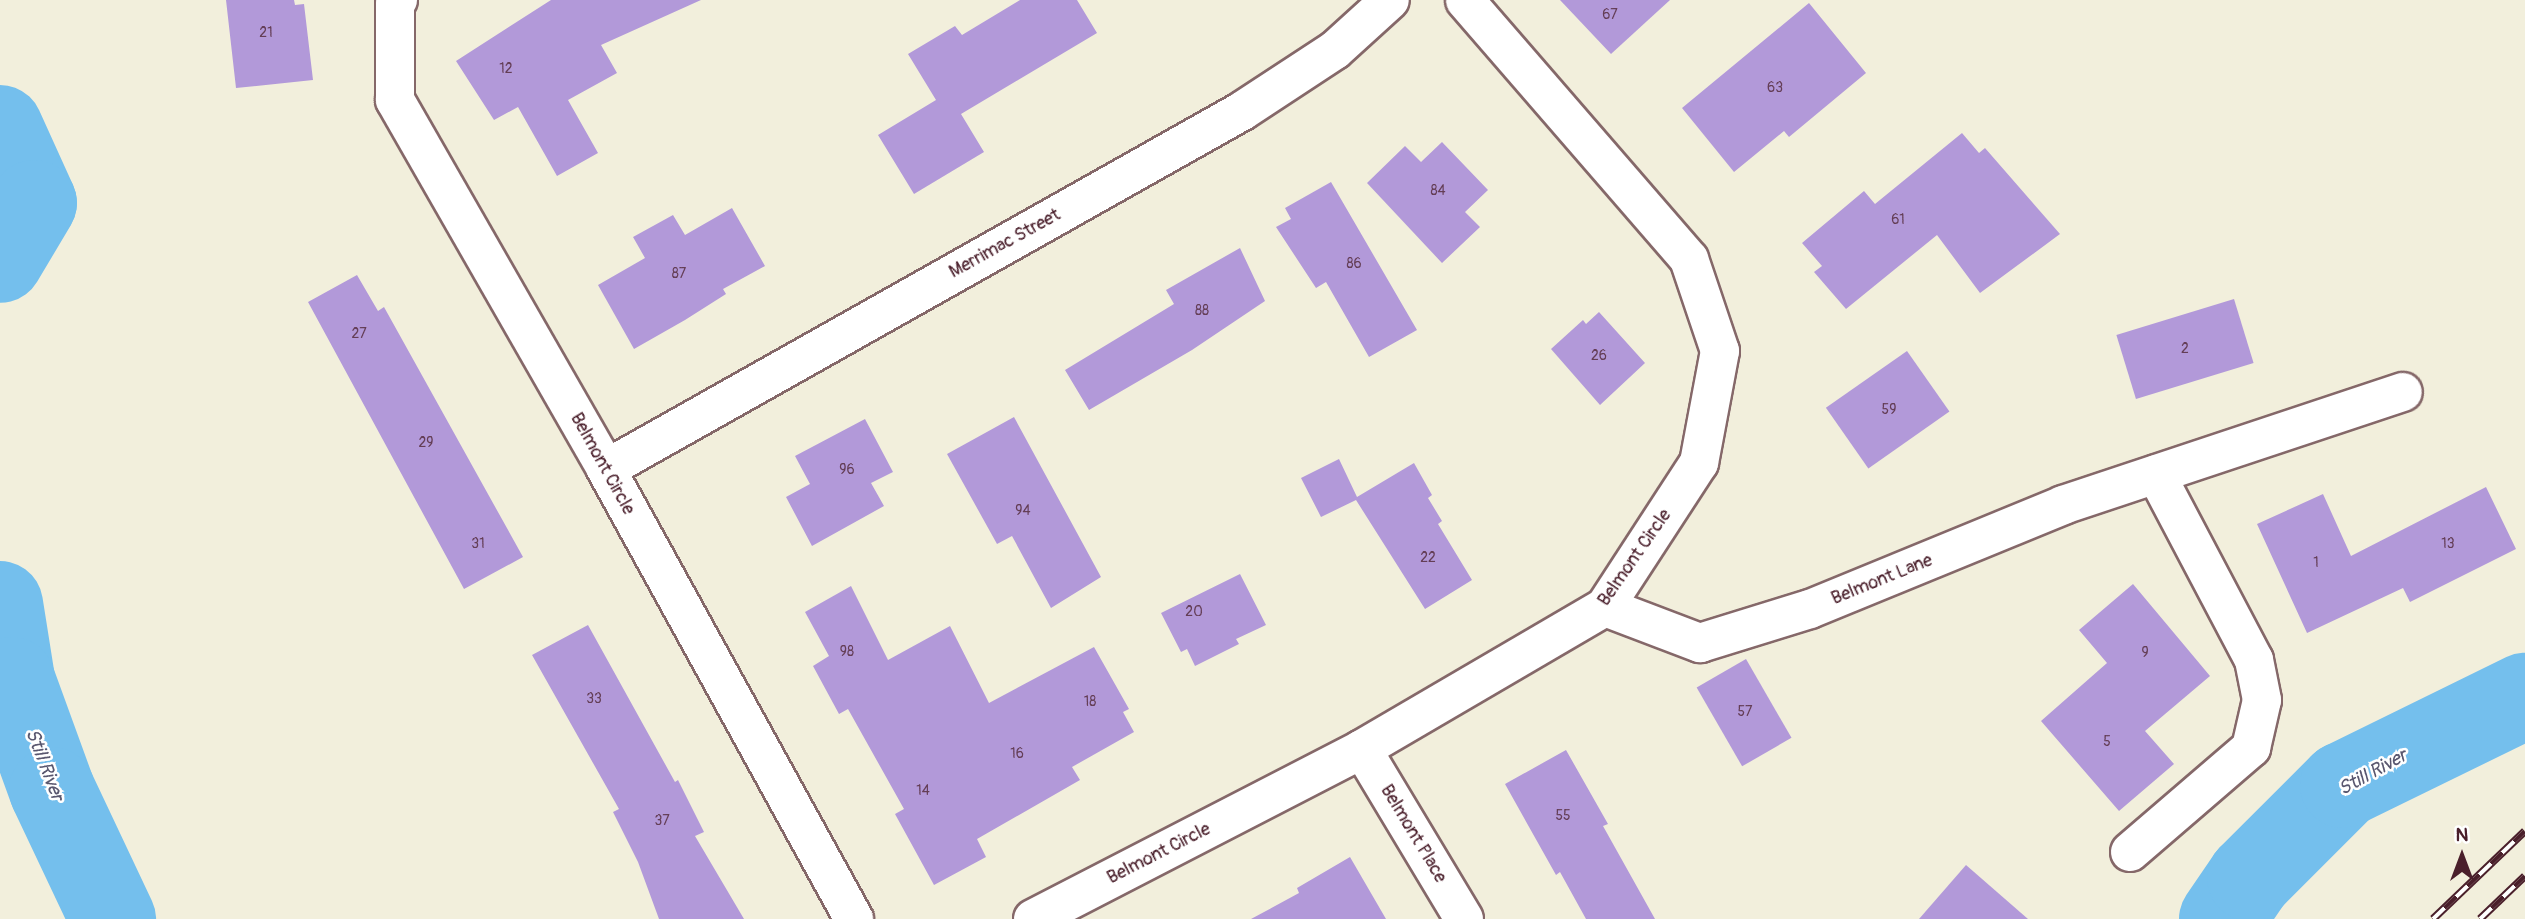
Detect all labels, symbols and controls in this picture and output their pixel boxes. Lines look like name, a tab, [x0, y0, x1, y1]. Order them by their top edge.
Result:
house number: 67	[1602, 7, 1618, 23]
house number: 21	[259, 25, 273, 41]
house number: 12	[499, 61, 513, 77]
house number: 63	[1767, 80, 1783, 96]
house number: 84	[1430, 183, 1446, 199]
street label: Merrimac Street	[946, 205, 1064, 283]
house number: 61	[1891, 212, 1905, 228]
house number: 86	[1346, 256, 1362, 272]
house number: 87	[672, 266, 686, 282]
house number: 88	[1195, 303, 1209, 319]
house number: 27	[351, 326, 367, 342]
house number: 2	[2181, 341, 2189, 357]
house number: 26	[1591, 348, 1607, 364]
house number: 59	[1882, 402, 1896, 418]
street label: Belmont Circle	[565, 409, 639, 519]
house number: 29	[418, 435, 434, 451]
house number: 96	[839, 462, 855, 478]
house number: 94	[1015, 503, 1031, 519]
street label: Belmont Circle	[1594, 506, 1676, 610]
house number: 31	[471, 536, 485, 552]
house number: 13	[2441, 536, 2455, 552]
house number: 22	[1420, 550, 1436, 566]
street label: Belmont Lane	[1828, 550, 1936, 610]
house number: 1	[2313, 555, 2319, 571]
house number: 20	[1185, 604, 1203, 620]
house number: 98	[840, 644, 854, 660]
house number: 9	[2141, 645, 2149, 661]
house number: 33	[586, 691, 602, 707]
house number: 18	[1084, 694, 1096, 710]
house number: 57	[1738, 704, 1752, 720]
water label: Still River	[20, 726, 68, 804]
house number: 5	[2103, 734, 2111, 750]
water label: Still River	[2335, 745, 2411, 801]
house number: 16	[1010, 746, 1024, 762]
street label: Belmont Place	[1375, 781, 1451, 887]
house number: 14	[916, 783, 930, 799]
house number: 55	[1555, 808, 1571, 824]
house number: 37	[654, 813, 670, 829]
street label: Belmont Circle	[1104, 819, 1214, 889]
north arrow	[2427, 821, 2497, 891]
text: N	[2456, 823, 2468, 847]

